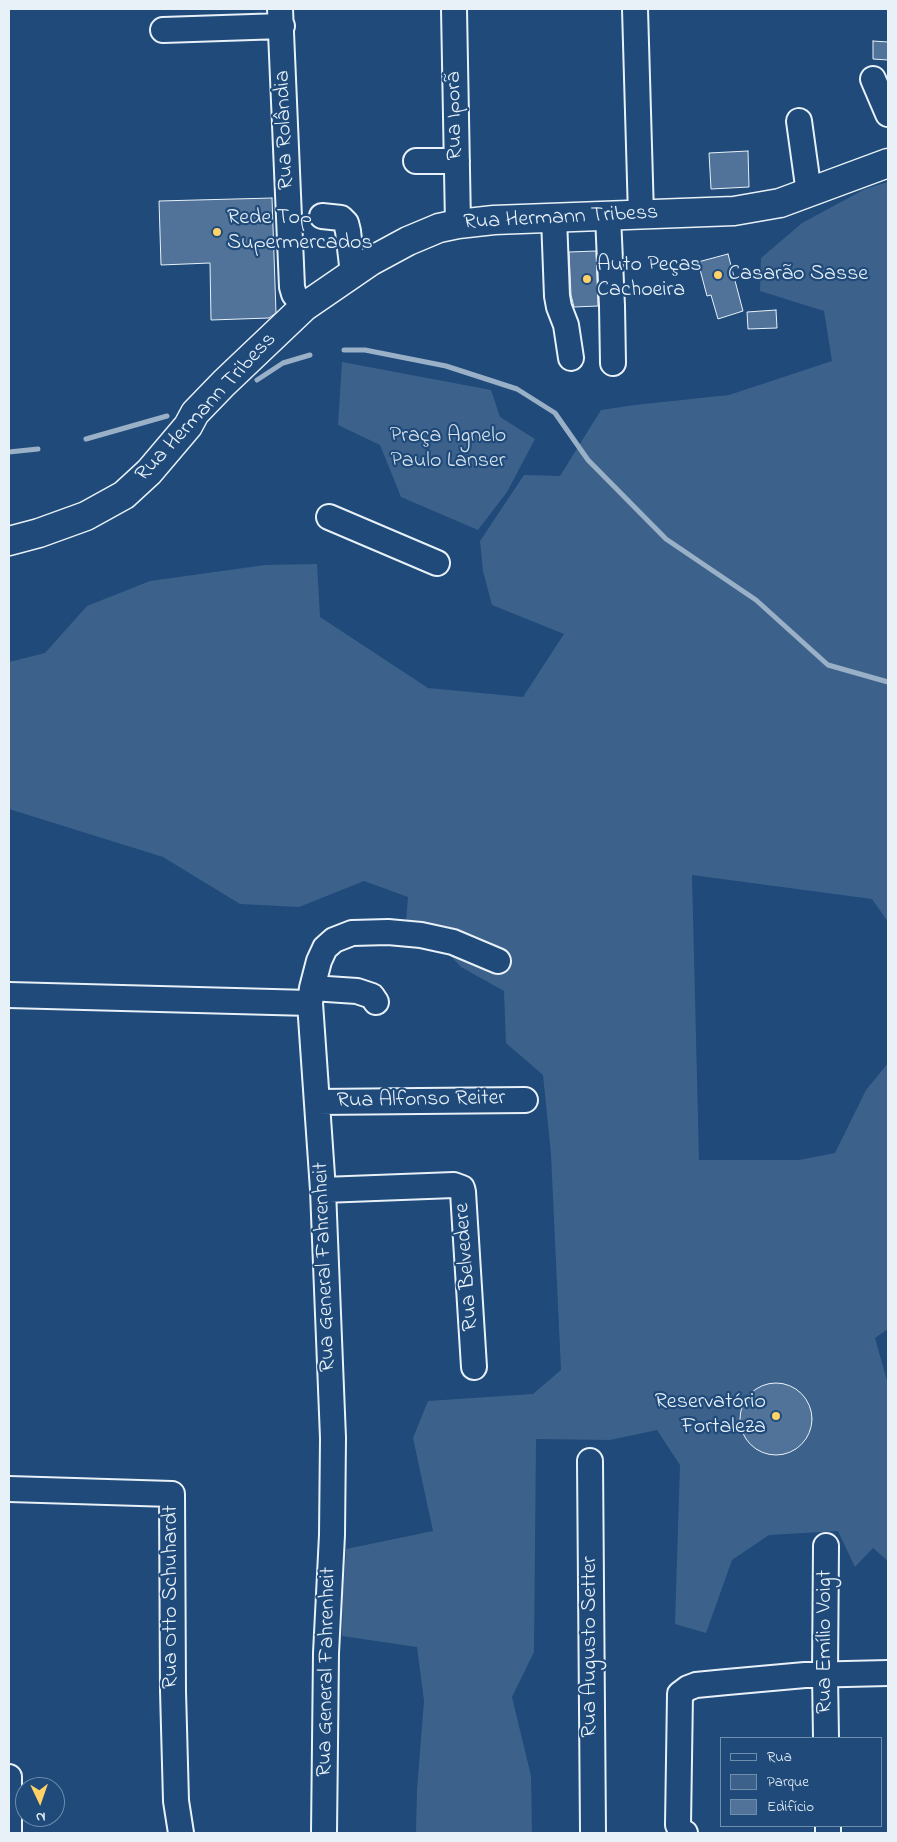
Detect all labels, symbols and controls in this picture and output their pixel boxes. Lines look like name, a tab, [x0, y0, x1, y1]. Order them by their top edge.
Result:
street label: Rua Rolândia	[271, 70, 301, 190]
street label: Rua Iporã	[442, 71, 470, 161]
street label: Rua Hermann Tribess	[463, 201, 659, 237]
place label: Rede Top Supermercados	[227, 206, 373, 258]
marker: Rede Top Supermercados	[211, 226, 223, 238]
place label: Auto Peças Cachoeira	[597, 253, 702, 304]
place label: Casarão Sasse	[728, 262, 868, 288]
marker: Casarão Sasse	[712, 269, 724, 281]
marker: Auto Peças Cachoeira	[581, 273, 593, 285]
street label: Rua Hermann Tribess	[131, 328, 283, 488]
park label: Praça Agnelo Paulo Lanser	[390, 424, 506, 476]
street label: Rua Alfonso Reiter	[336, 1086, 506, 1116]
street label: Rua General Fahrenheit	[309, 1162, 343, 1372]
street label: Rua Belvedere	[450, 1202, 486, 1332]
place label: Reservatório Fortaleza	[655, 1390, 766, 1442]
marker: Reservatório Fortaleza	[770, 1410, 782, 1422]
street label: Rua Otto Schuhardt	[159, 1505, 185, 1689]
street label: Rua Augusto Setter	[578, 1556, 604, 1738]
street label: Rua General Fahrenheit	[313, 1567, 343, 1777]
street label: Rua Emílio Voigt	[813, 1570, 839, 1714]
legend	[720, 1737, 882, 1827]
text: Rua	[767, 1746, 792, 1768]
text: Parque	[767, 1771, 809, 1793]
north arrow	[15, 1777, 65, 1827]
text: Edifício	[767, 1796, 814, 1818]
text: N	[35, 1806, 46, 1827]

